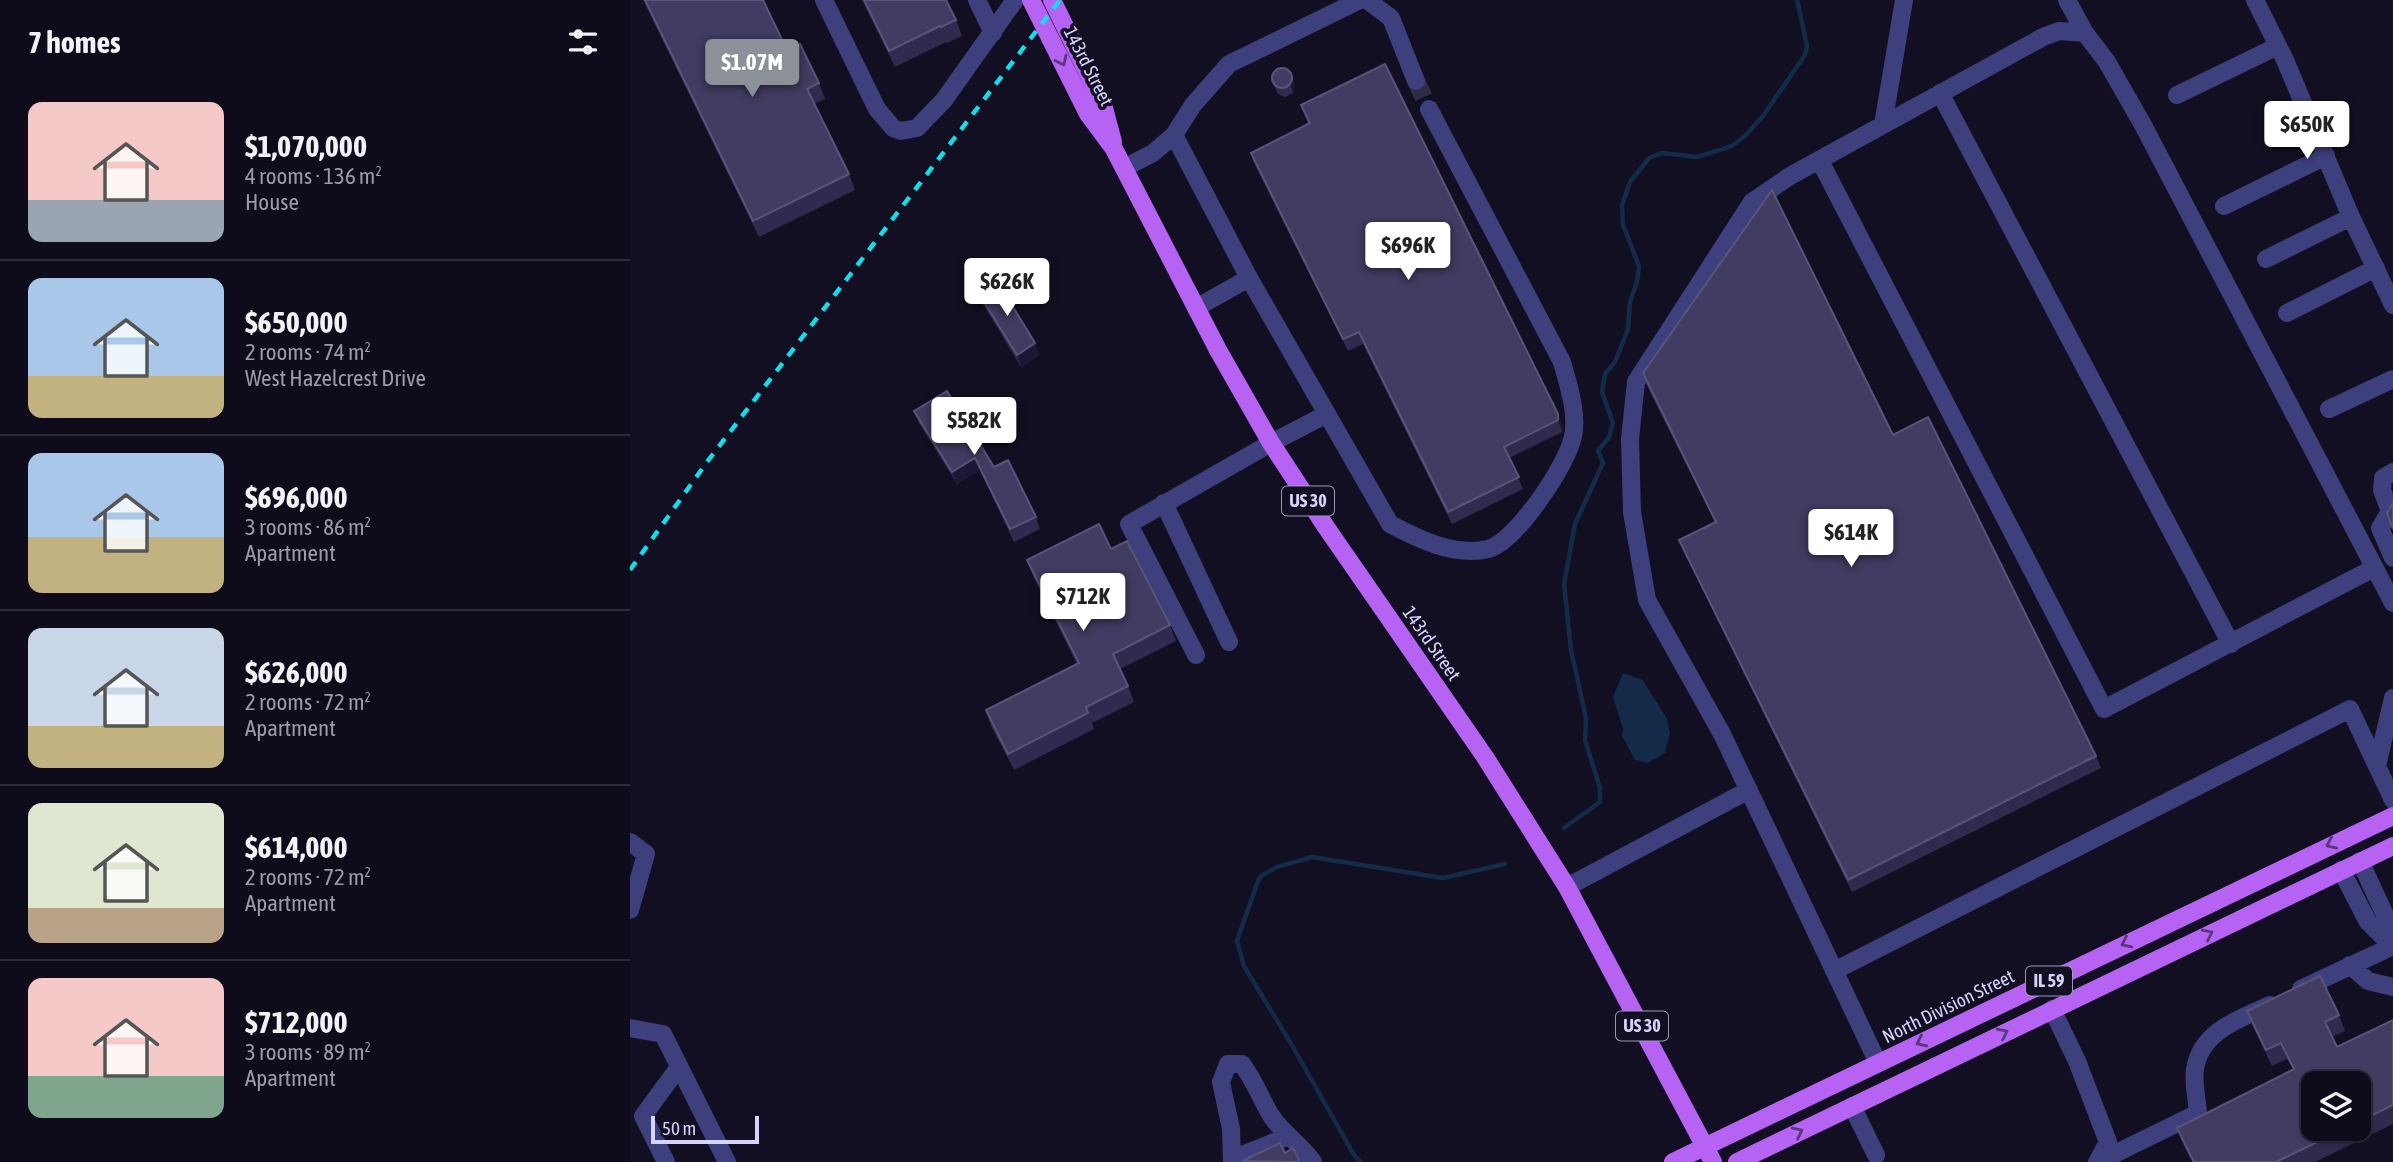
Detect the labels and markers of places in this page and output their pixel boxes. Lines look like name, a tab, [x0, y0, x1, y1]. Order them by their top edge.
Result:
pin: $1.07M	[695, 40, 809, 99]
pin: $650K	[2258, 102, 2356, 161]
pin: $696K	[1359, 222, 1457, 282]
pin: $626K	[958, 258, 1056, 318]
pin: $582K	[925, 398, 1023, 457]
pin: $614K	[1802, 510, 1900, 569]
pin: $712K	[1034, 574, 1132, 633]

